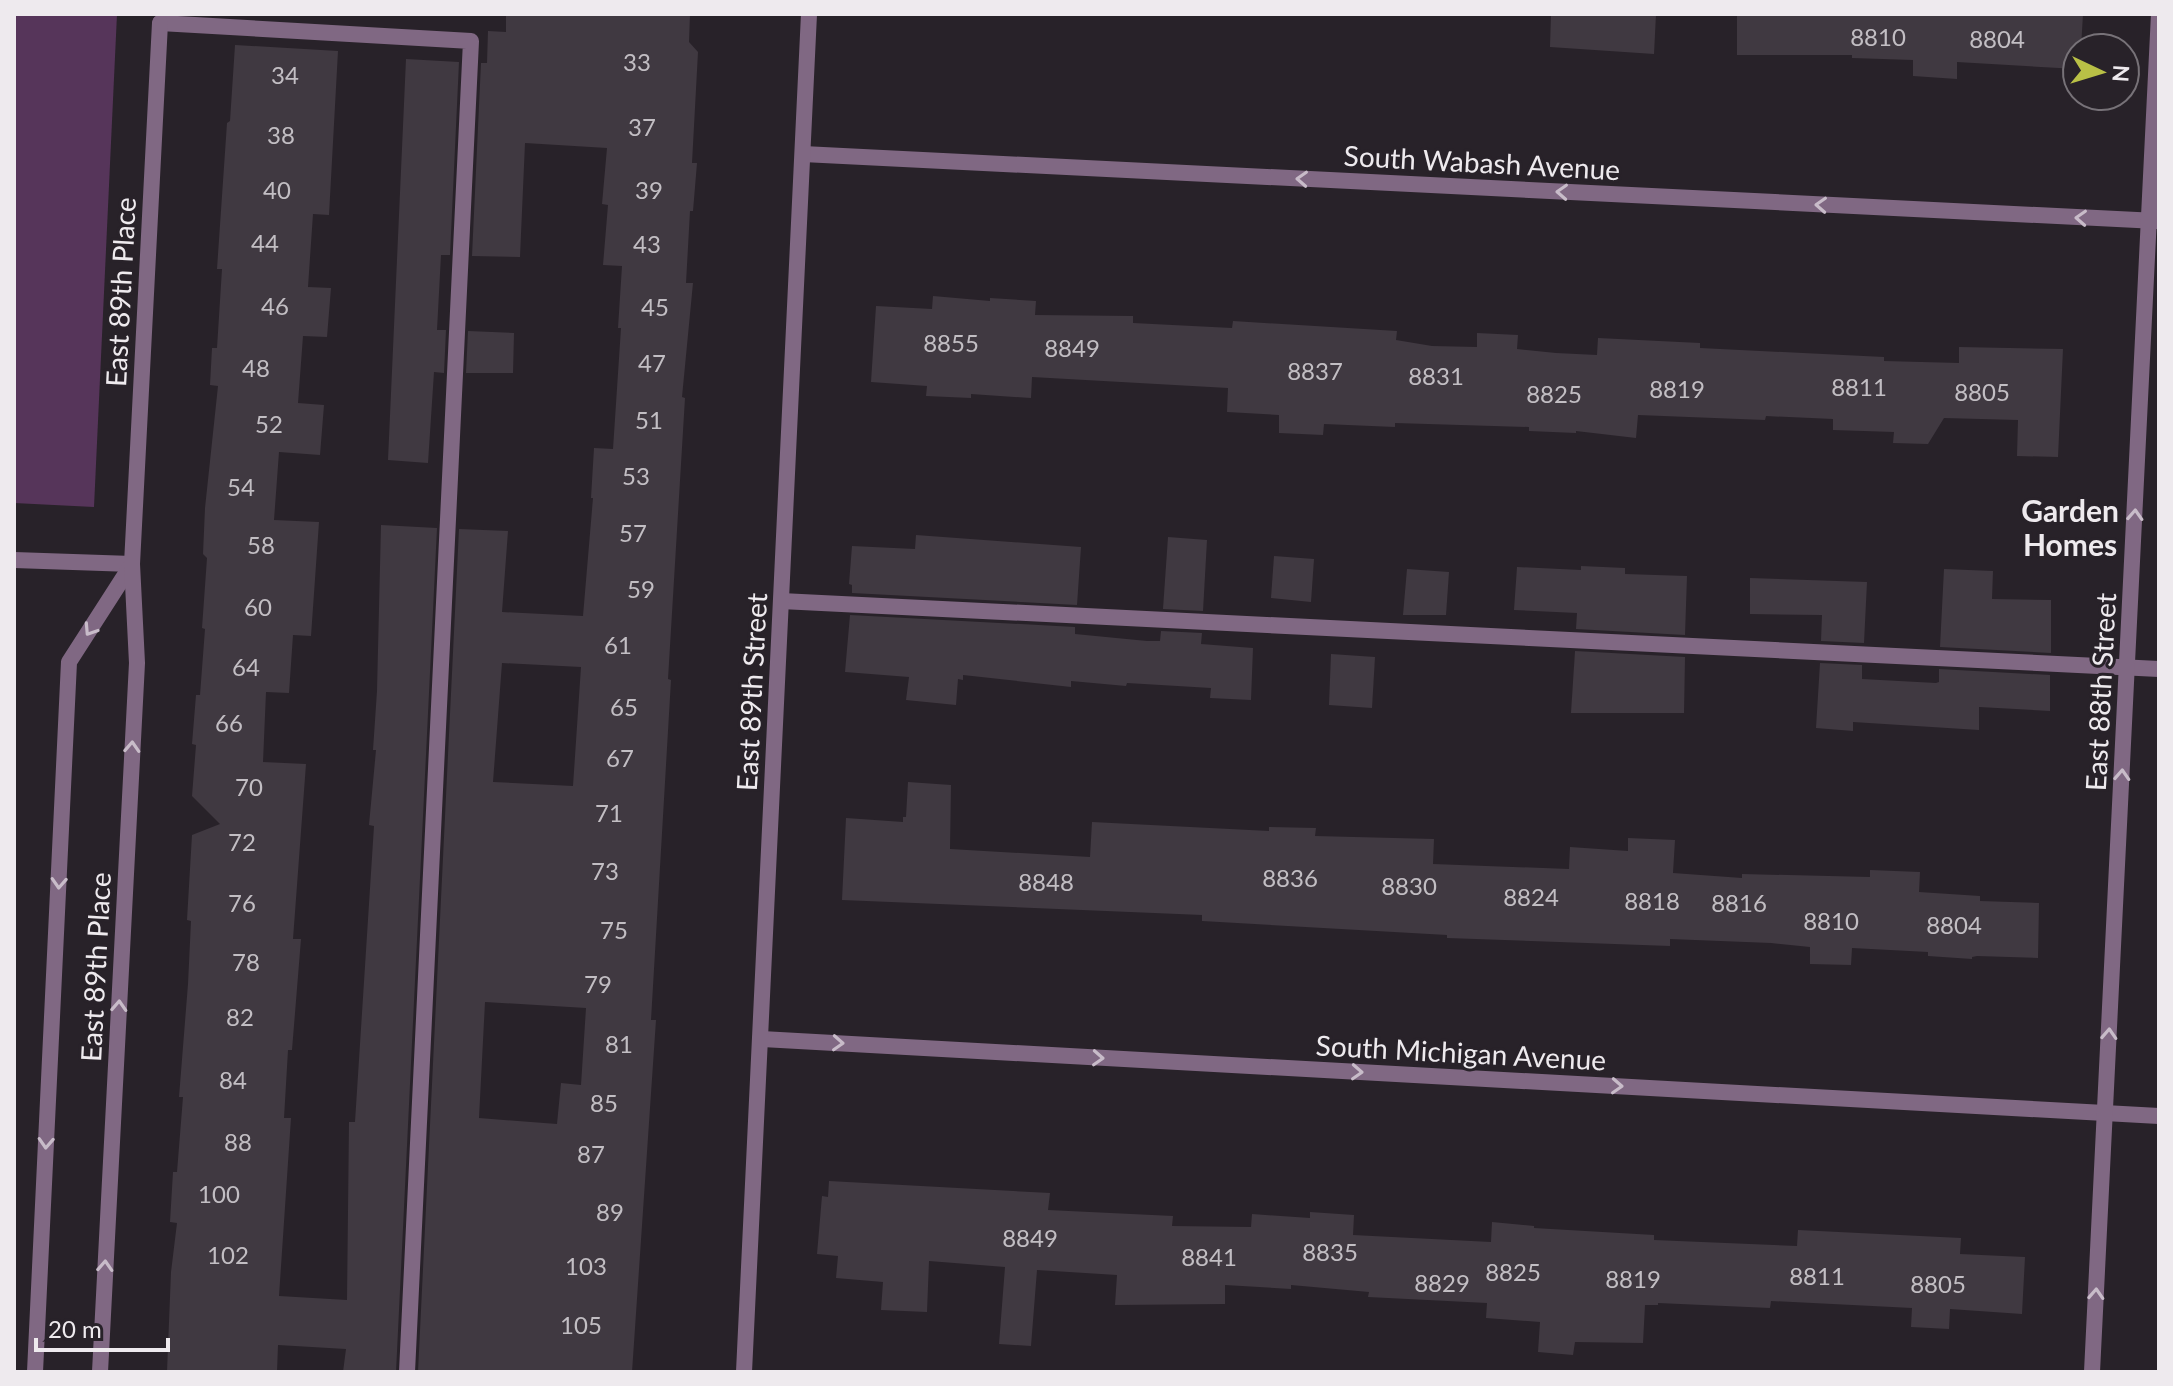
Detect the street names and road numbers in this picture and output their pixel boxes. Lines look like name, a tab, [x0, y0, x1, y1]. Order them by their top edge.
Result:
street label: South Wabash Avenue	[1343, 138, 1621, 186]
street label: East 89th Place	[98, 196, 142, 388]
street label: East 89th Street	[729, 592, 773, 792]
street label: East 88th Street	[2078, 592, 2122, 792]
street label: East 89th Place	[73, 871, 117, 1063]
street label: South Michigan Avenue	[1315, 1027, 1607, 1077]

